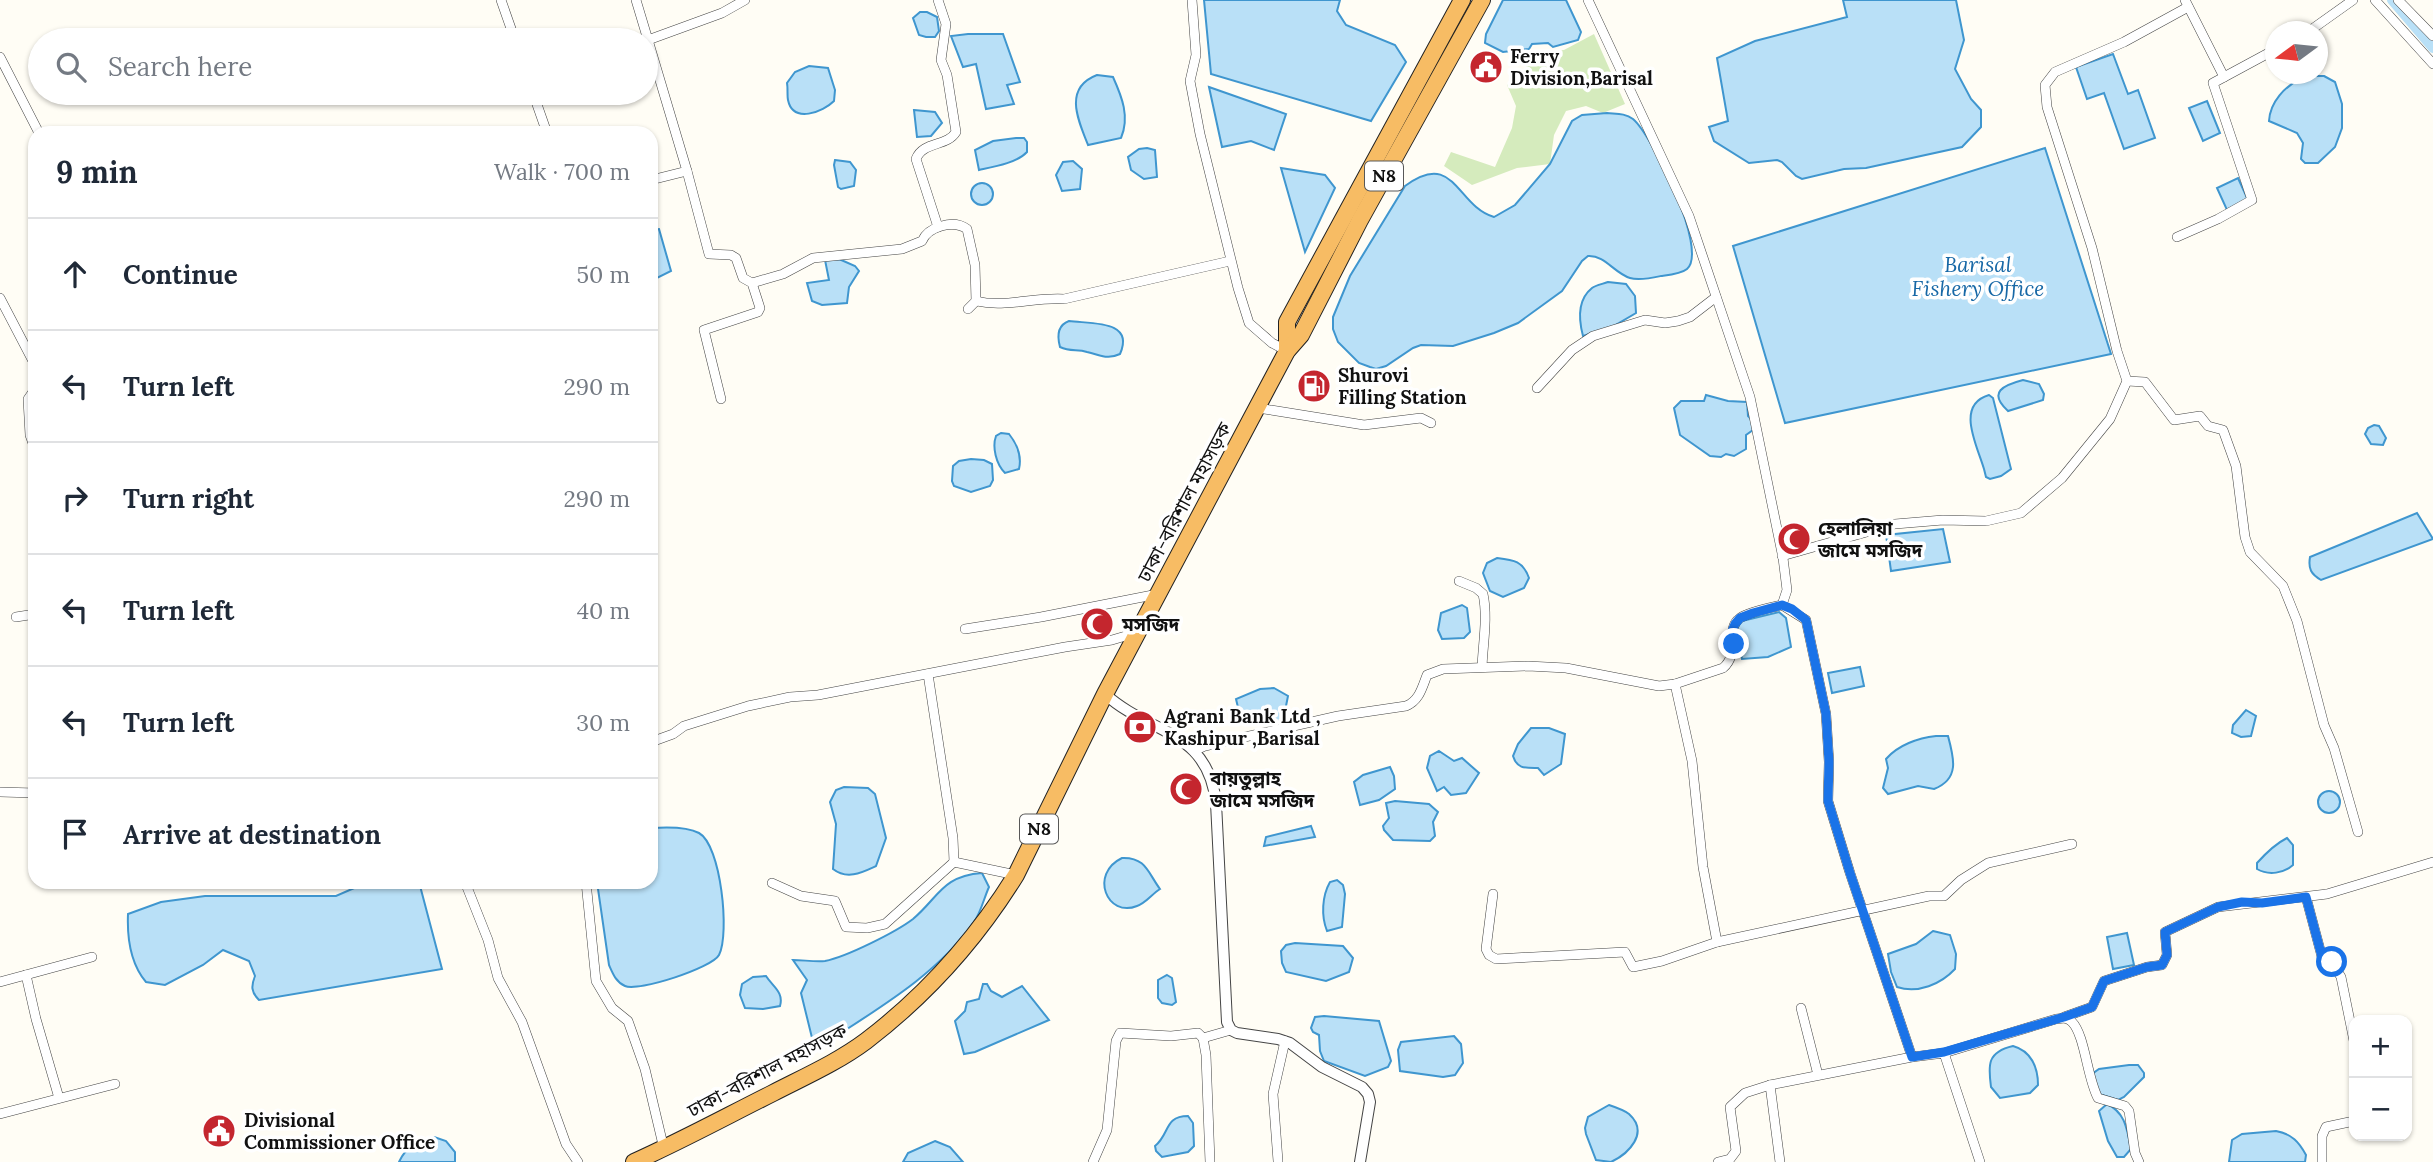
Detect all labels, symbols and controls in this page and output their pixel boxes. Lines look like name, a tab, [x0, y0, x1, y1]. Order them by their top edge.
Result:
north arrow	[2265, 21, 2328, 84]
search box	[28, 28, 658, 105]
place label: Ferry Division,Barisal	[1510, 44, 1653, 90]
icon: search	[52, 48, 90, 86]
public building icon: Ferry Division,Barisal	[1467, 48, 1505, 86]
text: Search here	[108, 50, 252, 83]
text: 9 min	[56, 153, 138, 191]
text: Walk · 700 m	[494, 157, 630, 186]
road number: N8	[1365, 162, 1403, 190]
water label: Barisal Fishery Office	[1912, 251, 2044, 302]
icon: ahead	[56, 255, 94, 293]
text: Continue	[123, 258, 238, 291]
text: 50 m	[577, 260, 630, 289]
place label: Shurovi Filling Station	[1338, 363, 1467, 409]
icon: left	[56, 367, 94, 405]
fuel station icon: Shurovi Filling Station	[1295, 367, 1333, 405]
text: Turn left	[123, 370, 234, 403]
text: 290 m	[563, 372, 630, 401]
street label: ঢাকা-বরিশাল মহাসড়ক	[1131, 418, 1237, 587]
icon: right	[56, 479, 94, 517]
text: Turn right	[123, 482, 254, 515]
text: 290 m	[563, 484, 630, 513]
place label: হেলালিয়া জামে মসজিদ	[1817, 516, 1923, 562]
mosque icon: হেলালিয়া জামে মসজিদ	[1775, 520, 1813, 558]
icon: left	[56, 591, 94, 629]
text: Turn left	[123, 594, 234, 627]
text: 40 m	[577, 596, 630, 625]
mosque icon: মসজিদ	[1078, 605, 1116, 643]
place label: মসজিদ	[1121, 612, 1180, 636]
route end	[1718, 628, 1749, 659]
icon: left	[56, 703, 94, 741]
place label: Agrani Bank Ltd , Kashipur ,Barisal	[1164, 704, 1321, 750]
text: Turn left	[123, 706, 234, 739]
text: 30 m	[576, 708, 630, 737]
bank icon: Agrani Bank Ltd , Kashipur ,Barisal	[1121, 708, 1159, 746]
place label: বায়তুল্লাহ জামে মসজিদ	[1209, 766, 1315, 812]
mosque icon: বায়তুল্লাহ জামে মসজিদ	[1167, 770, 1205, 808]
road number: N8	[1020, 814, 1058, 844]
icon: arrive	[56, 815, 94, 853]
text: Arrive at destination	[123, 818, 381, 851]
route start	[2316, 946, 2347, 977]
map controls	[2349, 1015, 2412, 1141]
button: +	[2349, 1015, 2412, 1078]
street label: ঢাকা-বরিশাল মহাসড়ক	[682, 1017, 851, 1123]
button: −	[2349, 1078, 2412, 1141]
place label: Divisional Commissioner Office	[244, 1108, 435, 1154]
public building icon: Divisional Commissioner Office	[200, 1112, 238, 1150]

